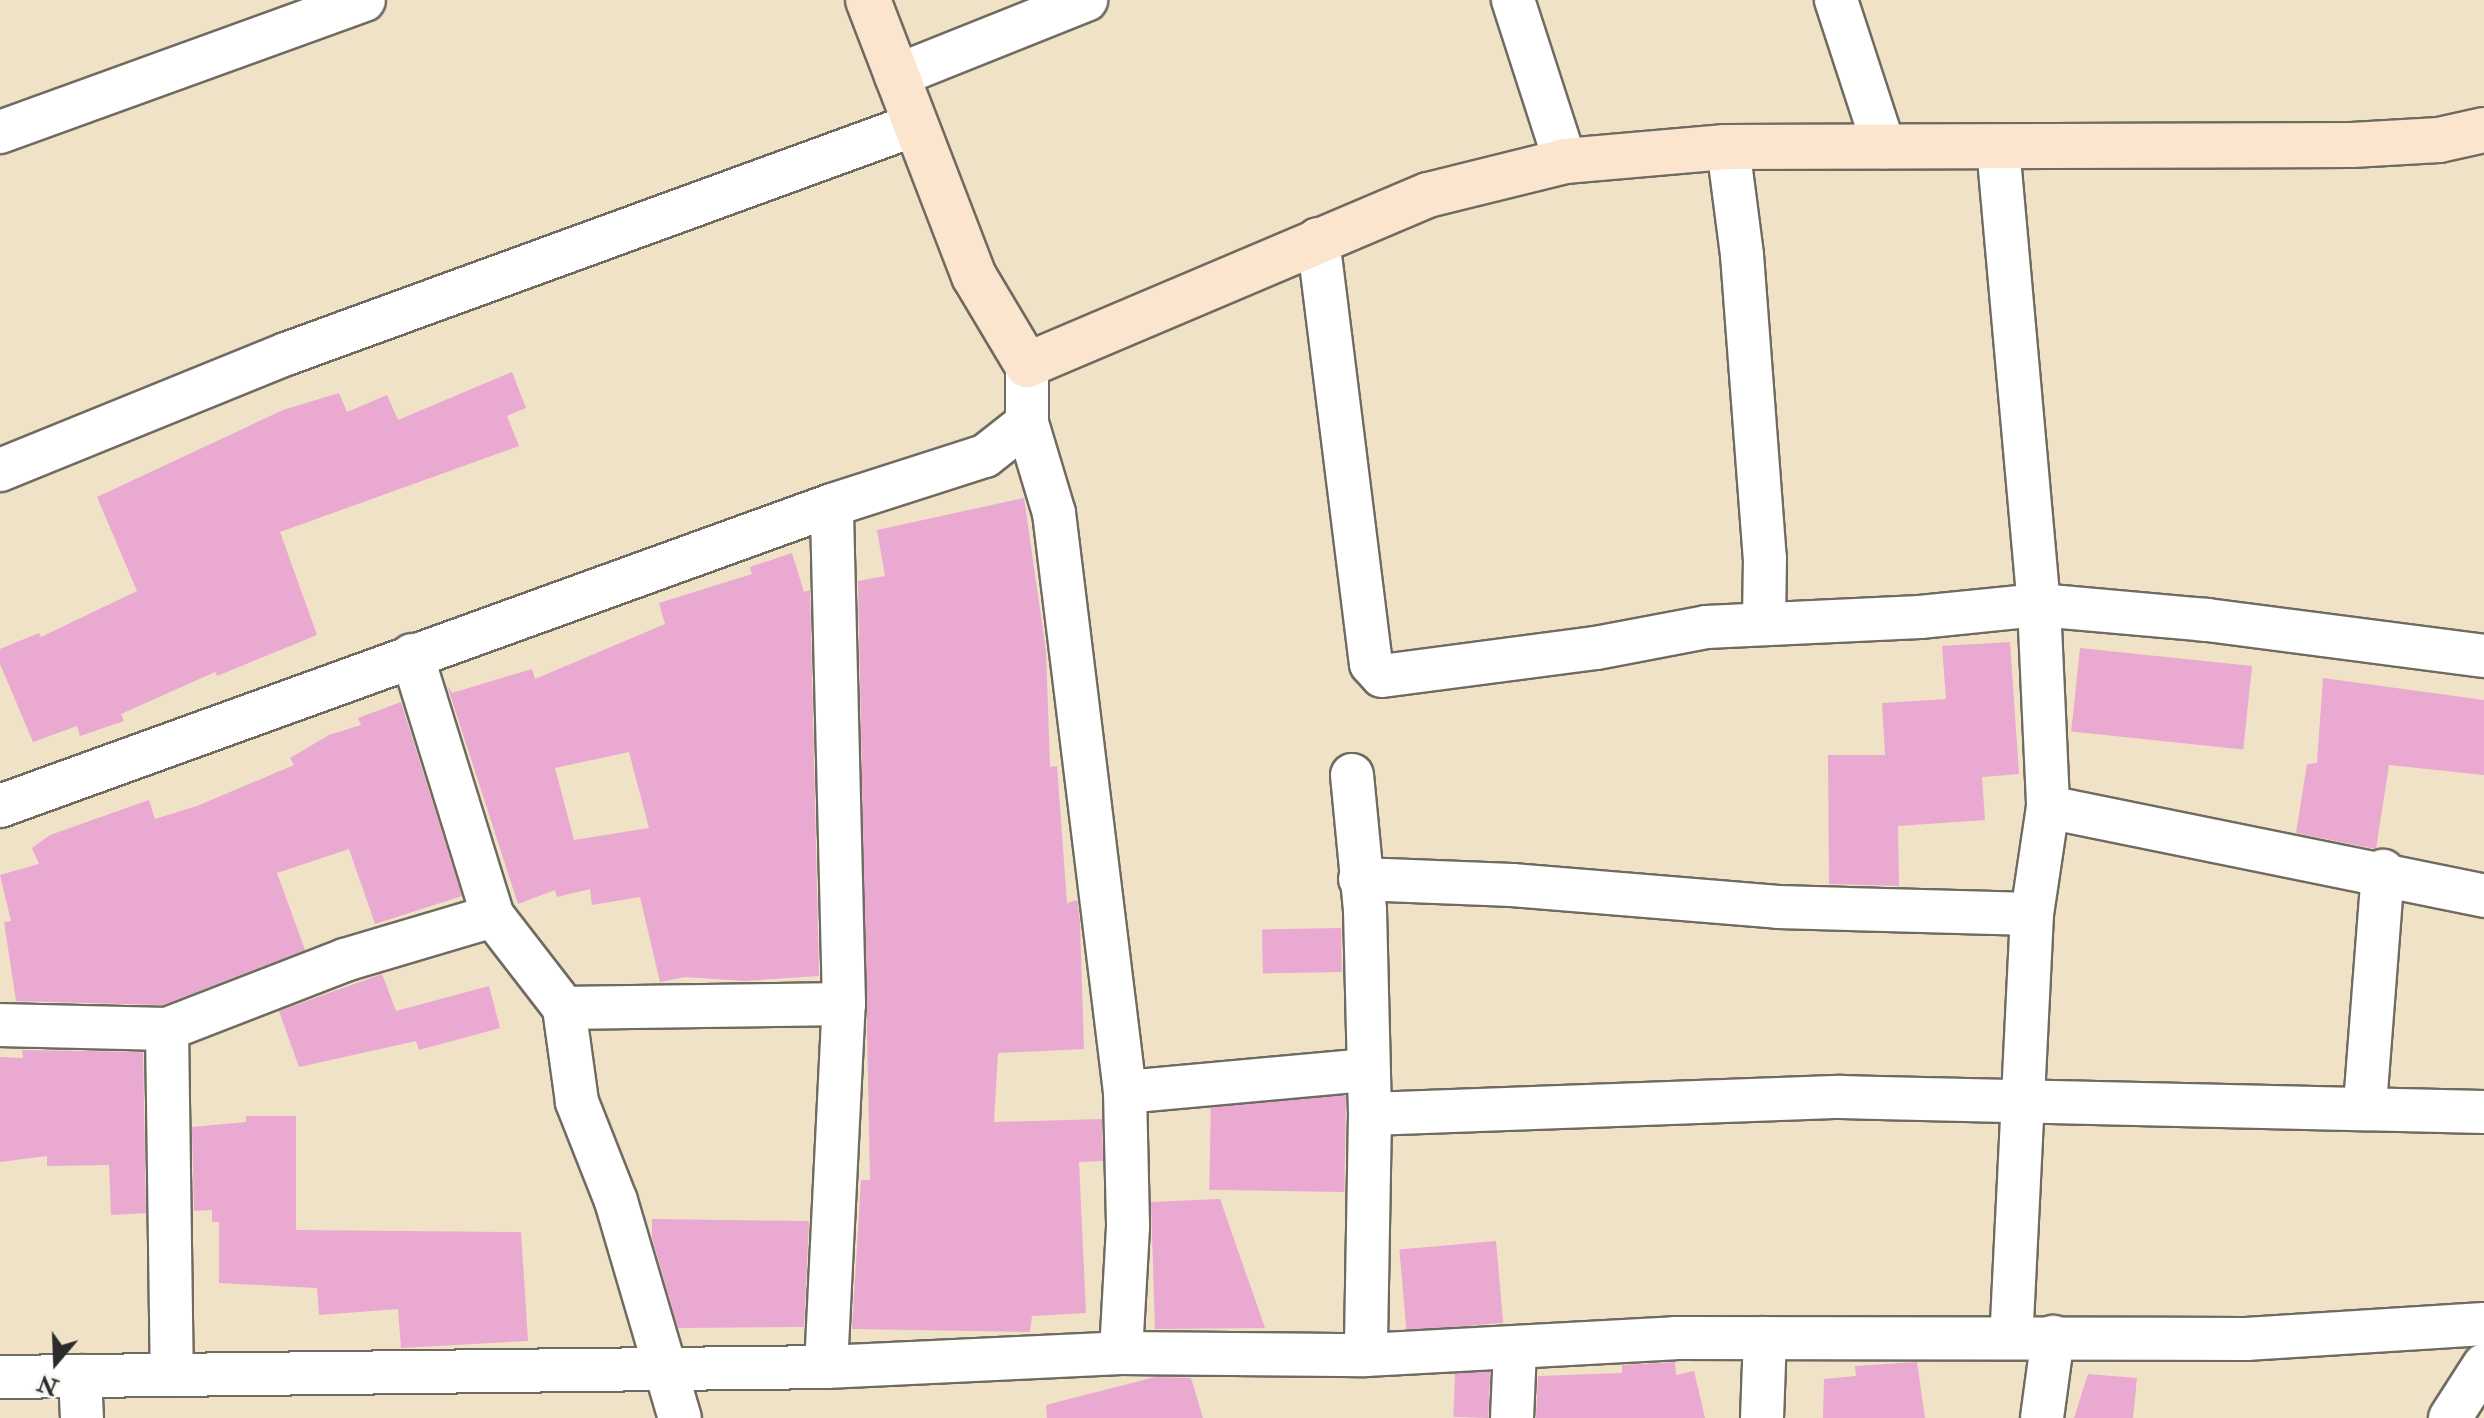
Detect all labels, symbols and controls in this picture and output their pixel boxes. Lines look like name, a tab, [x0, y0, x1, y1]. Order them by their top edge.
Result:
north arrow	[16, 1322, 96, 1402]
text: N	[34, 1368, 62, 1401]

